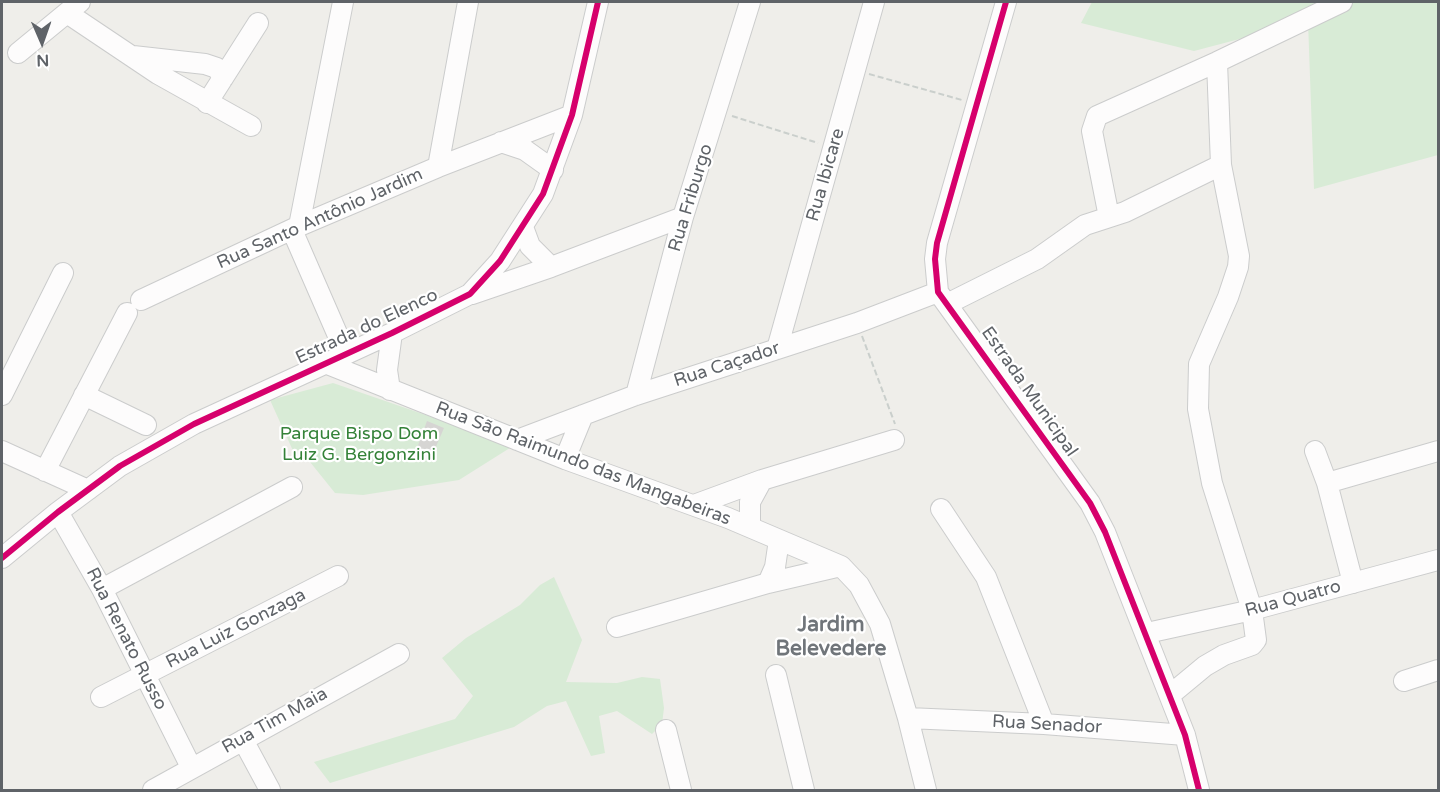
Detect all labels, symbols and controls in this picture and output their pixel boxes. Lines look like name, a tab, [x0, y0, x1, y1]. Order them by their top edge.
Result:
north arrow	[12, 12, 72, 72]
text: N	[36, 50, 49, 70]
street label: Rua Ibicare	[802, 126, 850, 224]
street label: Rua Friburgo	[664, 141, 718, 255]
street label: Rua Santo Antônio Jardim	[214, 164, 426, 274]
street label: Estrada do Elenco	[292, 285, 442, 369]
street label: Estrada Municipal	[976, 323, 1082, 461]
street label: Rua Caçador	[671, 338, 783, 392]
street label: Rua São Raimundo das Mangabeiras	[432, 398, 734, 530]
park label: Parque Bispo Dom Luiz G. Bergonzini	[280, 423, 438, 466]
street label: Rua Renato Russo	[81, 564, 171, 714]
street label: Rua Quatro	[1243, 576, 1343, 622]
street label: Rua Luiz Gonzaga	[162, 584, 310, 674]
district label: Jardim Belevedere	[776, 612, 886, 662]
street label: Rua Tim Maia	[219, 683, 331, 759]
street label: Rua Senador	[991, 711, 1103, 739]

